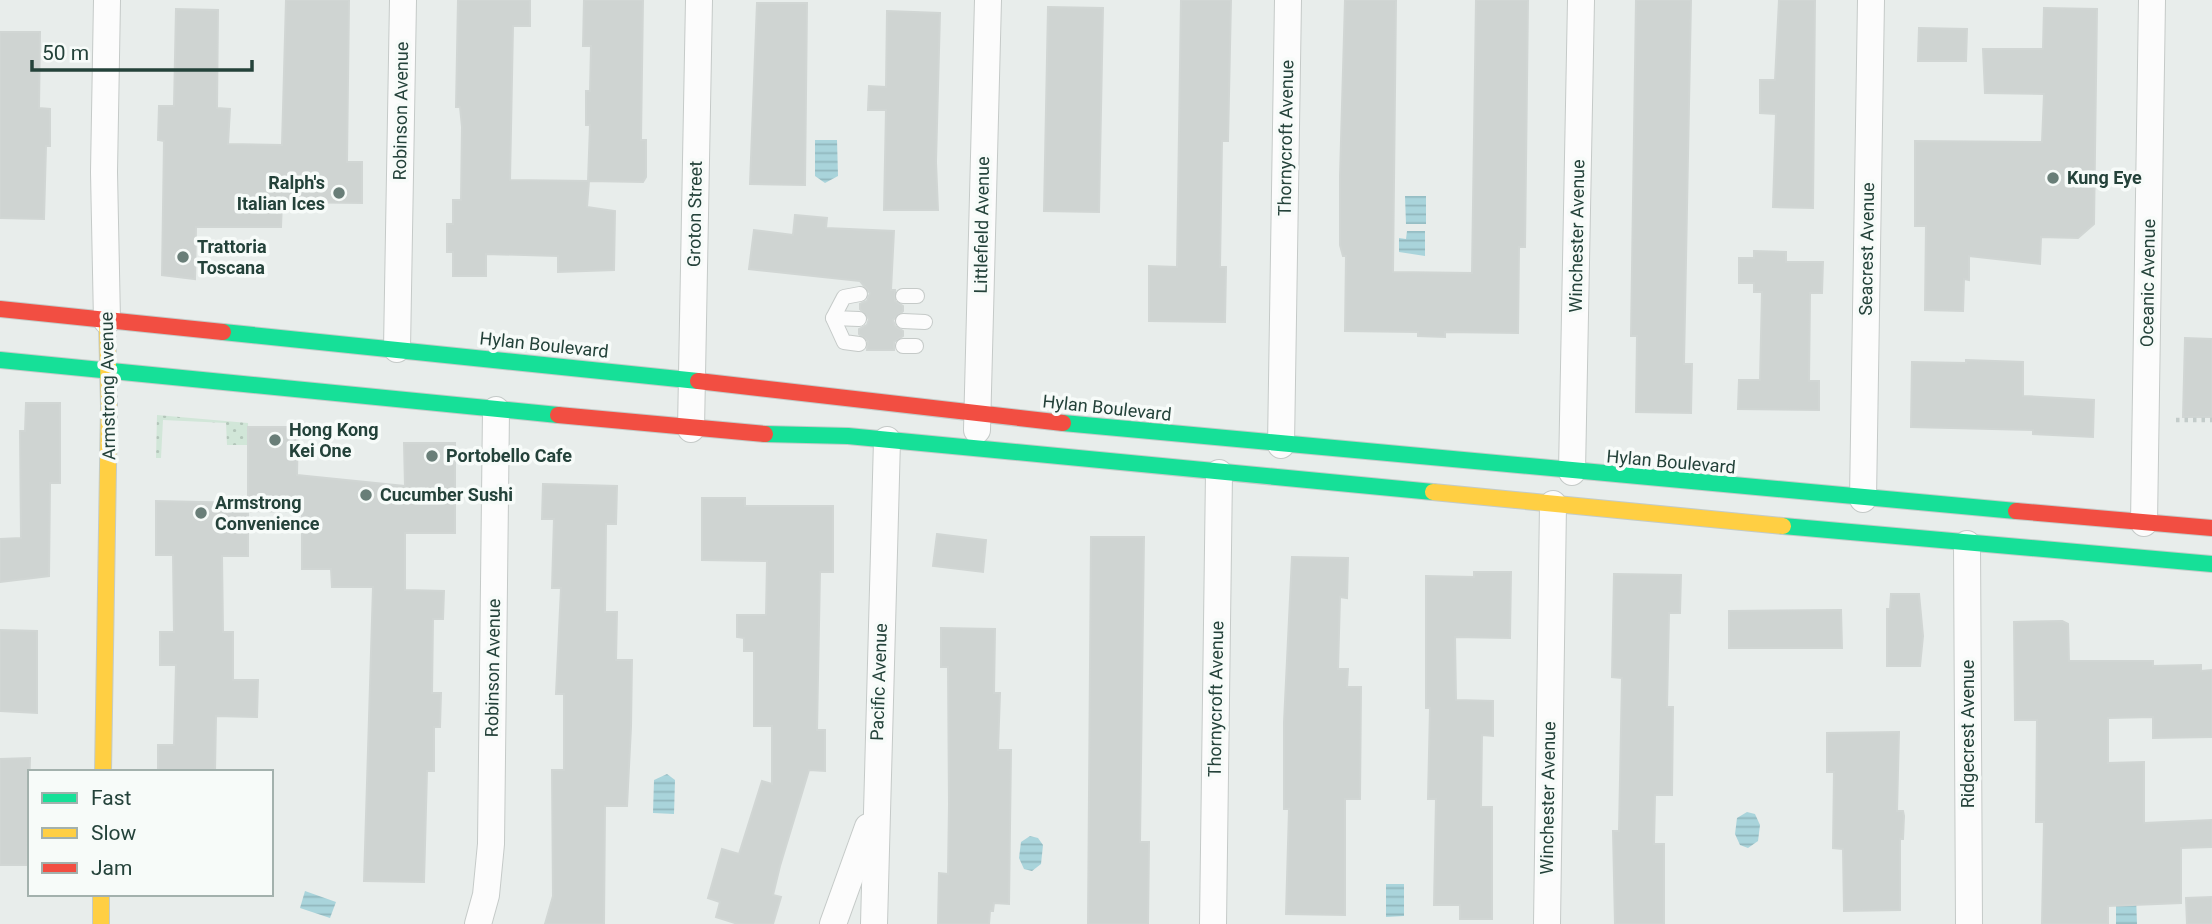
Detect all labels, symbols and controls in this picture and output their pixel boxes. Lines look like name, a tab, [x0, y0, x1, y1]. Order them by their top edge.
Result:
scale bar	[32, 28, 252, 72]
text: 50 m	[42, 41, 89, 65]
street label: Robinson Avenue	[389, 42, 412, 180]
street label: Thornycroft Avenue	[1274, 60, 1297, 216]
street label: Littlefield Avenue	[970, 156, 993, 294]
street label: Winchester Avenue	[1565, 159, 1588, 313]
street label: Groton Street	[683, 161, 706, 267]
place label: Kung Eye	[2067, 167, 2142, 188]
marker: Kung Eye	[2045, 170, 2061, 186]
place label: Ralph's Italian Ices	[237, 172, 325, 214]
street label: Seacrest Avenue	[1855, 182, 1878, 316]
marker: Ralph's Italian Ices	[331, 185, 347, 201]
street label: Oceanic Avenue	[2136, 219, 2159, 347]
place label: Trattoria Toscana	[197, 236, 267, 278]
marker: Trattoria Toscana	[175, 249, 191, 265]
street label: Armstrong Avenue	[96, 312, 119, 460]
street label: Hylan Boulevard	[479, 327, 610, 362]
street label: Hylan Boulevard	[1042, 390, 1173, 425]
place label: Hong Kong Kei One	[289, 419, 378, 461]
marker: Hong Kong Kei One	[267, 432, 283, 448]
place label: Portobello Cafe	[446, 445, 572, 466]
street label: Hylan Boulevard	[1606, 445, 1737, 478]
marker: Portobello Cafe	[424, 448, 440, 464]
place label: Cucumber Sushi	[380, 484, 513, 505]
marker: Cucumber Sushi	[358, 487, 374, 503]
place label: Armstrong Convenience	[215, 492, 320, 534]
marker: Armstrong Convenience	[193, 505, 209, 521]
street label: Robinson Avenue	[481, 599, 504, 737]
street label: Thornycroft Avenue	[1204, 621, 1227, 777]
street label: Pacific Avenue	[866, 623, 891, 741]
street label: Ridgecrest Avenue	[1957, 660, 1978, 808]
street label: Winchester Avenue	[1536, 721, 1559, 875]
legend	[28, 770, 273, 896]
text: Fast	[91, 786, 132, 810]
text: Slow	[91, 821, 137, 845]
text: Jam	[91, 856, 132, 880]

